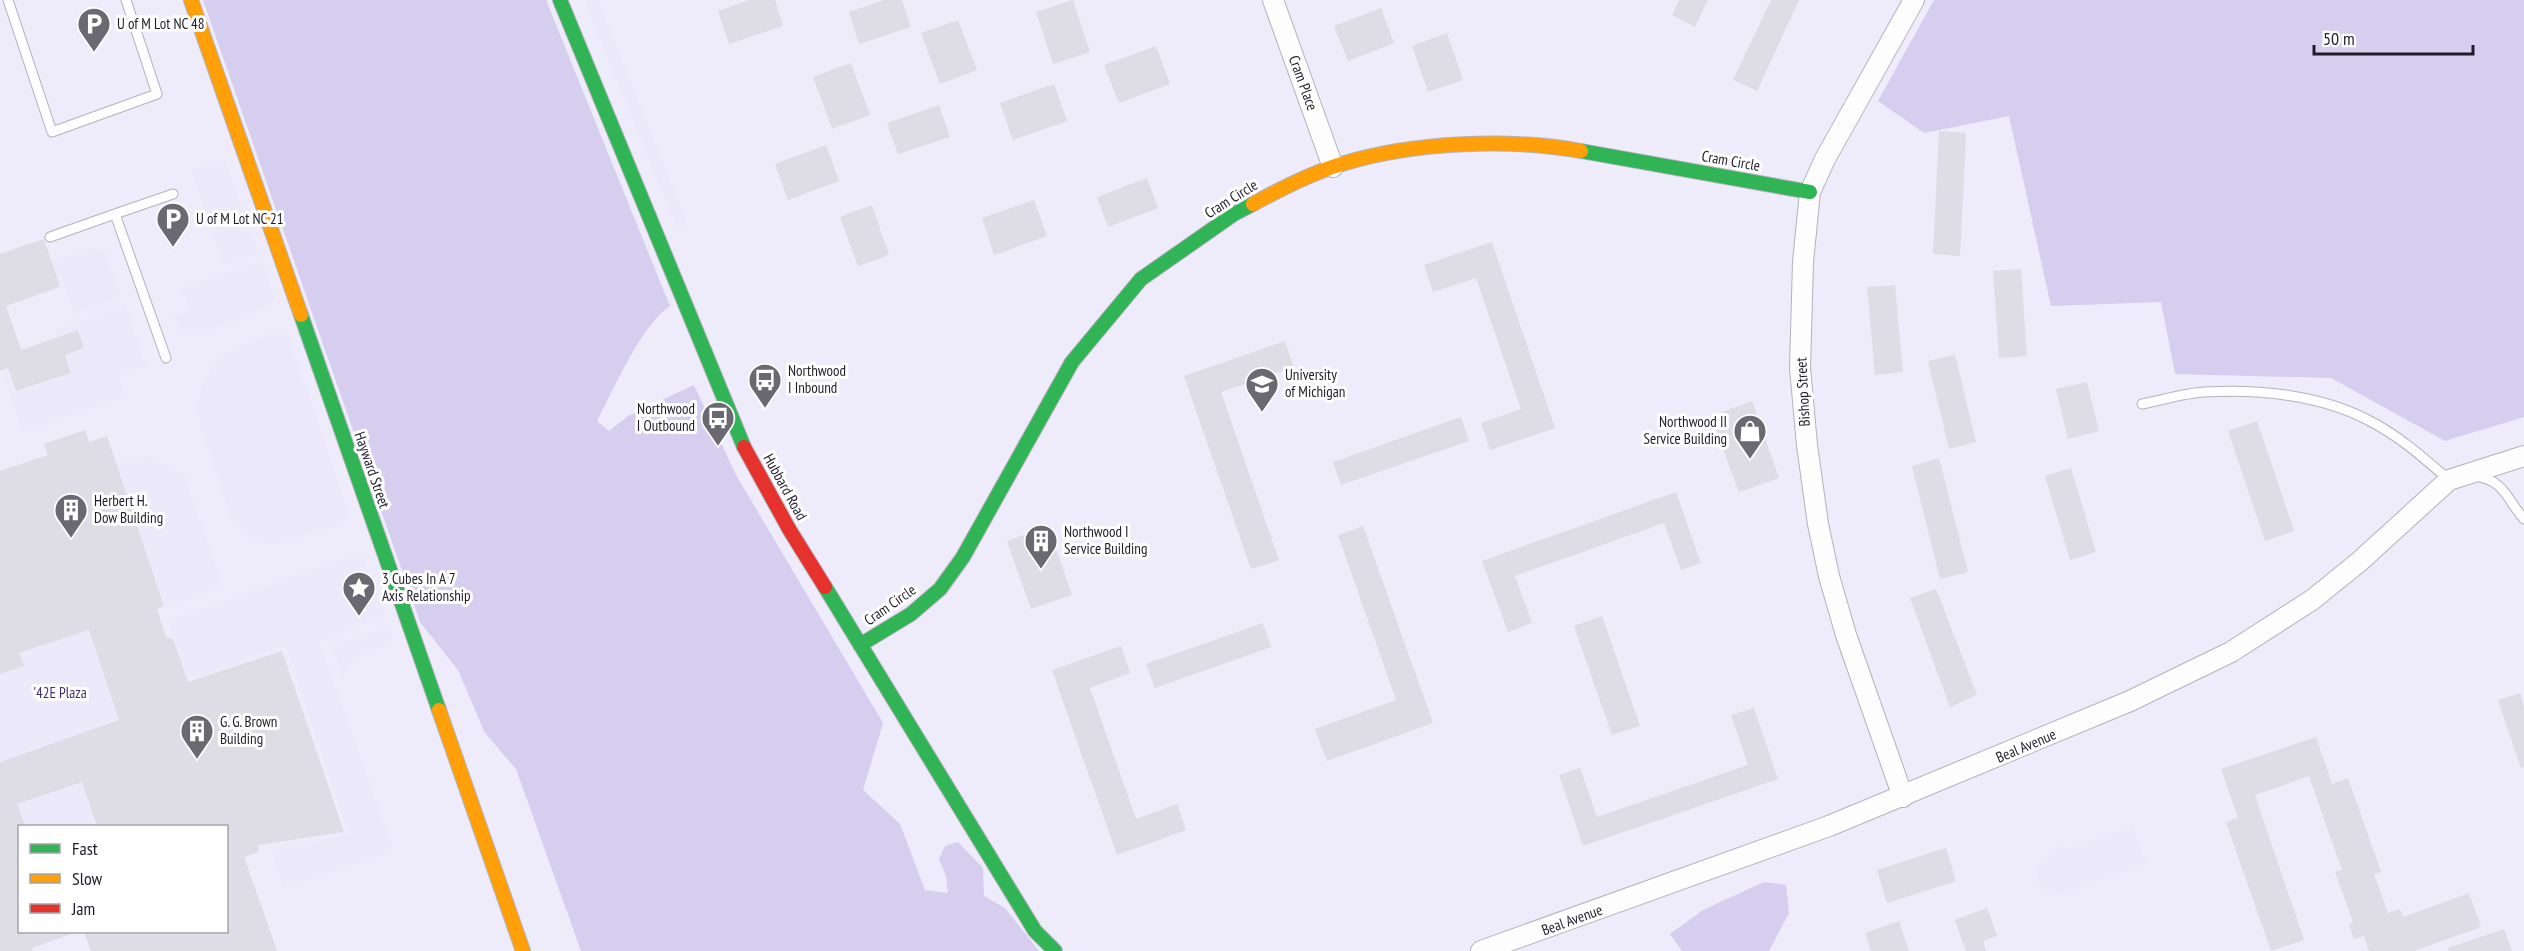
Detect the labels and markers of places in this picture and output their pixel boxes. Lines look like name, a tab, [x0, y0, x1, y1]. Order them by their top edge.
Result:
parking icon: U of M Lot NC 48	[76, 6, 112, 53]
place label: U of M Lot NC 48	[117, 14, 205, 33]
parking icon: U of M Lot NC 21	[155, 201, 191, 248]
place label: U of M Lot NC 21	[196, 209, 284, 228]
place label: Northwood I Inbound	[788, 361, 846, 397]
bus stop icon: Northwood I Inbound	[747, 362, 783, 409]
place label: University of Michigan	[1285, 365, 1345, 401]
school or university icon: University of Michigan	[1244, 366, 1280, 413]
place label: Northwood I Outbound	[637, 399, 695, 435]
bus stop icon: Northwood I Outbound	[700, 400, 736, 447]
place label: Northwood II Service Building	[1644, 412, 1727, 448]
shop icon: Northwood II Service Building	[1732, 413, 1768, 460]
place label: Herbert H. Dow Building	[94, 491, 163, 527]
building icon: Herbert H. Dow Building	[53, 492, 89, 539]
place label: Northwood I Service Building	[1064, 522, 1147, 558]
building icon: Northwood I Service Building	[1023, 523, 1059, 570]
place label: 3 Cubes In A 7 Axis Relationship	[382, 569, 471, 605]
place icon: 3 Cubes In A 7 Axis Relationship	[341, 570, 377, 617]
place label: G. G. Brown Building	[220, 712, 277, 748]
building icon: G. G. Brown Building	[179, 713, 215, 760]

